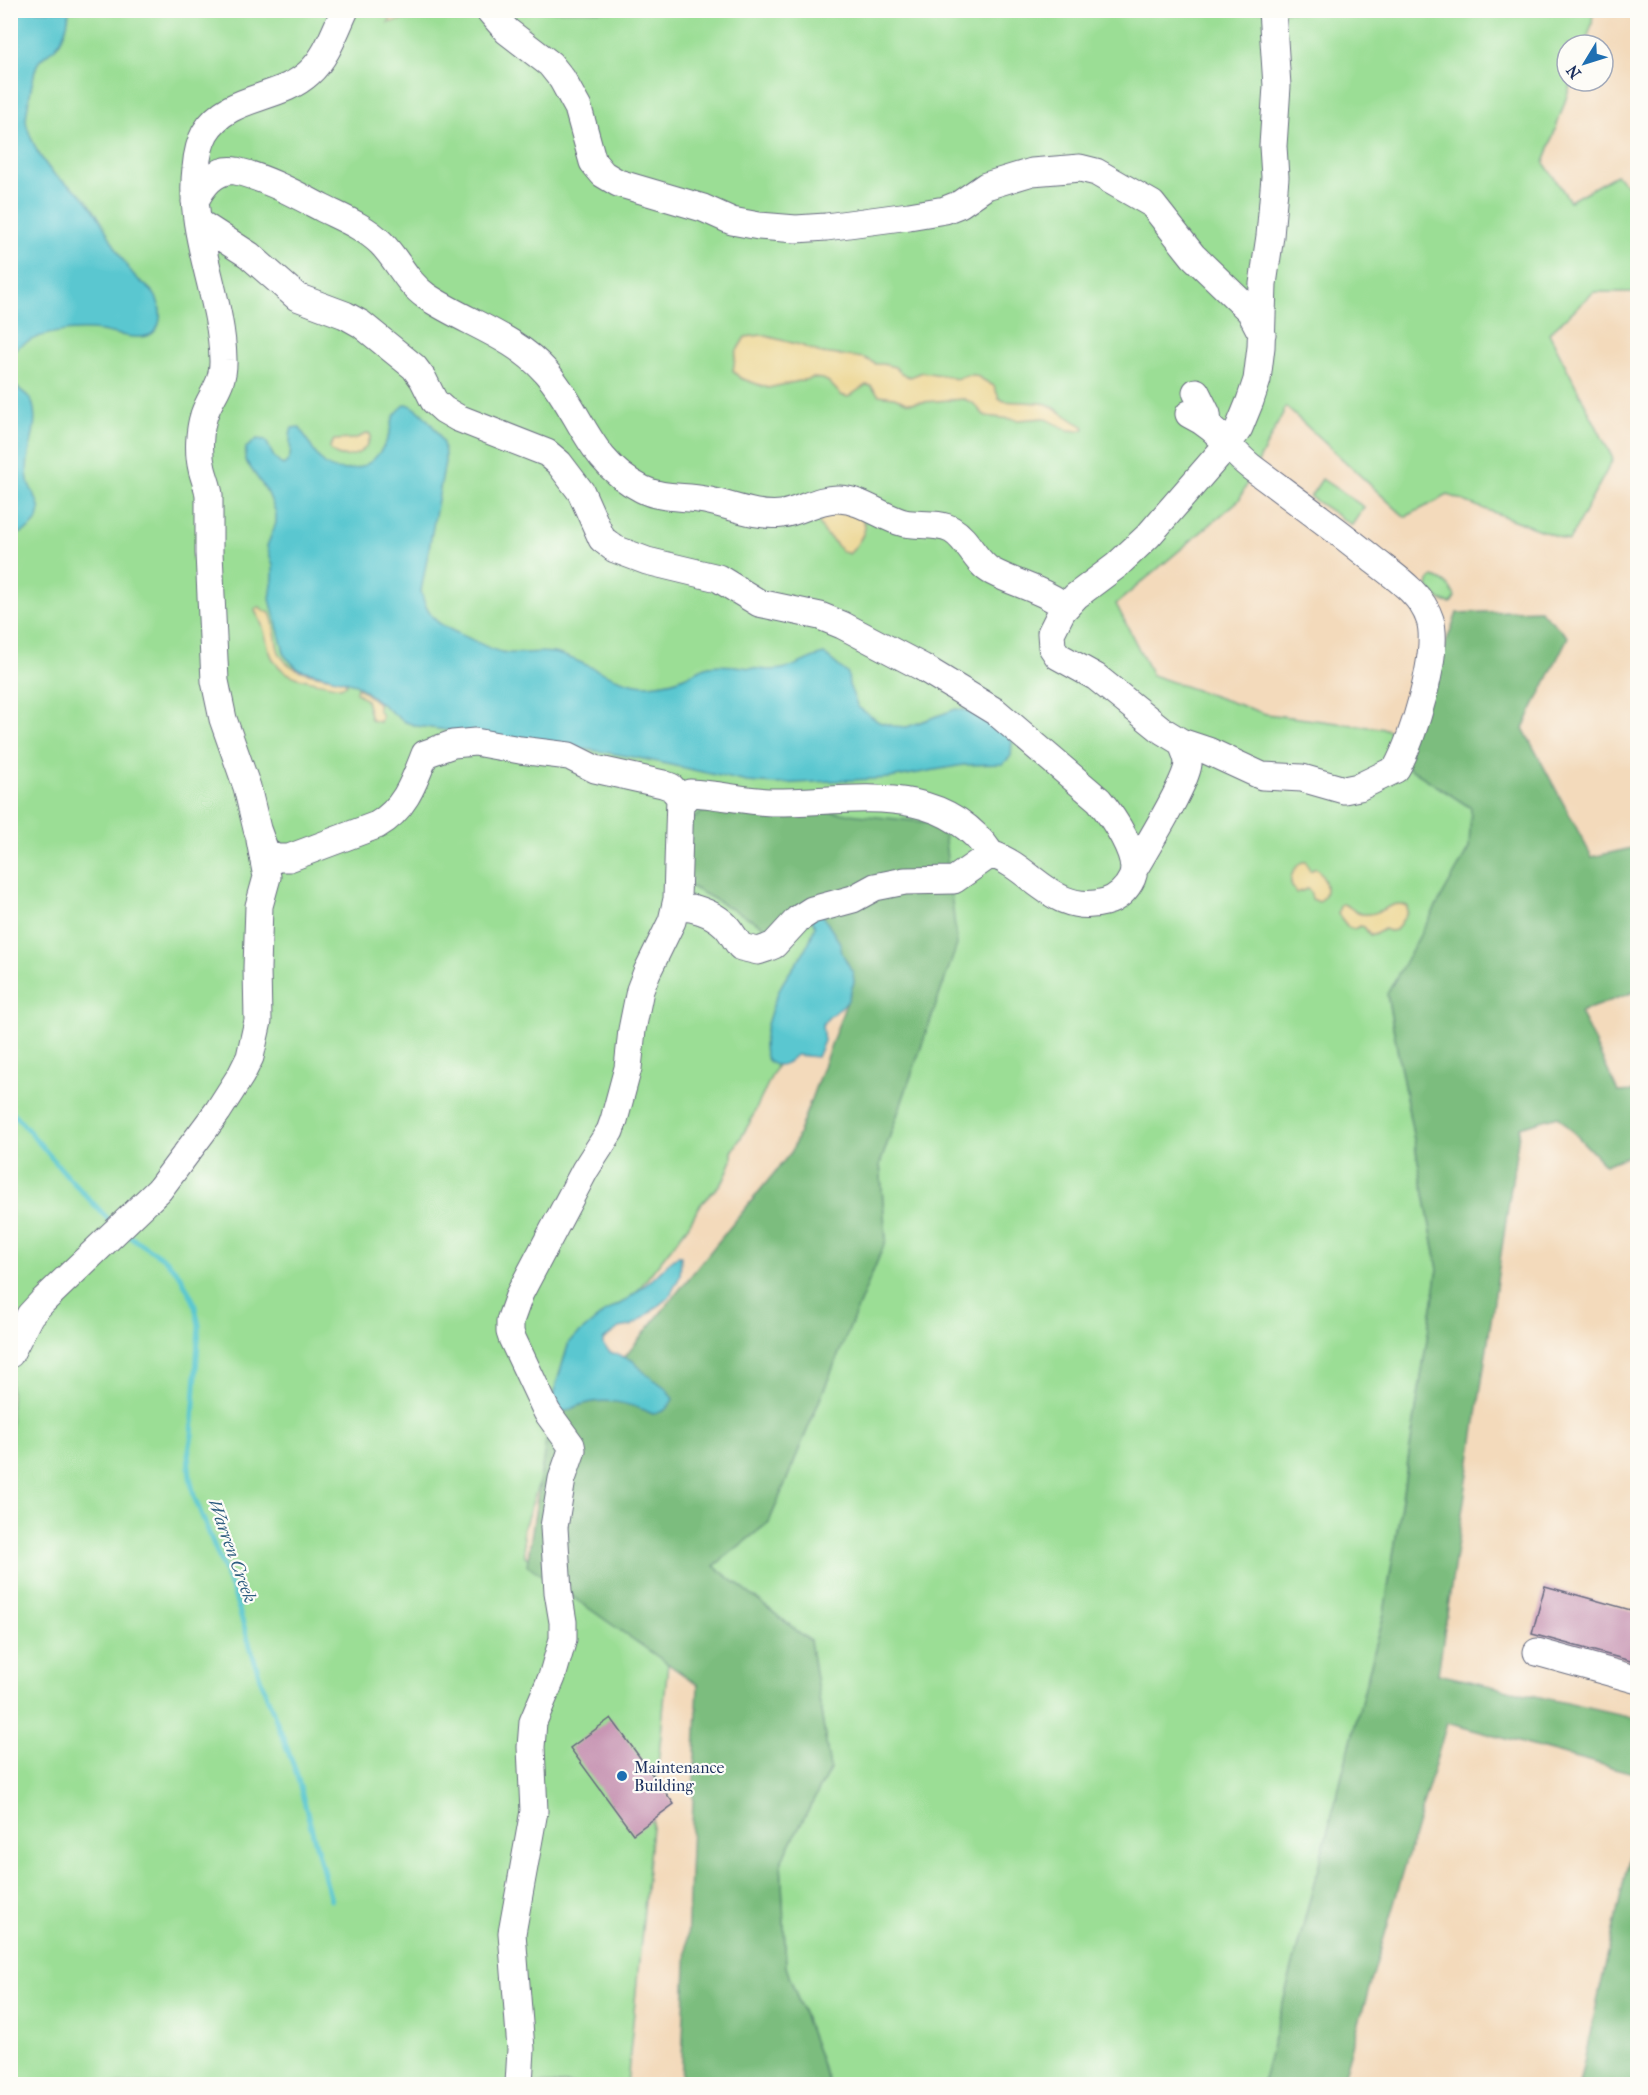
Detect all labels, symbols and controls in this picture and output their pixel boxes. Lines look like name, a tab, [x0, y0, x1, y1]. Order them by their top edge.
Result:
north arrow	[1555, 33, 1615, 93]
text: N	[1562, 61, 1585, 83]
water label: Warren Creek	[203, 1496, 261, 1606]
place label: Maintenance Building	[634, 1758, 725, 1795]
marker: Maintenance Building	[615, 1769, 629, 1783]

